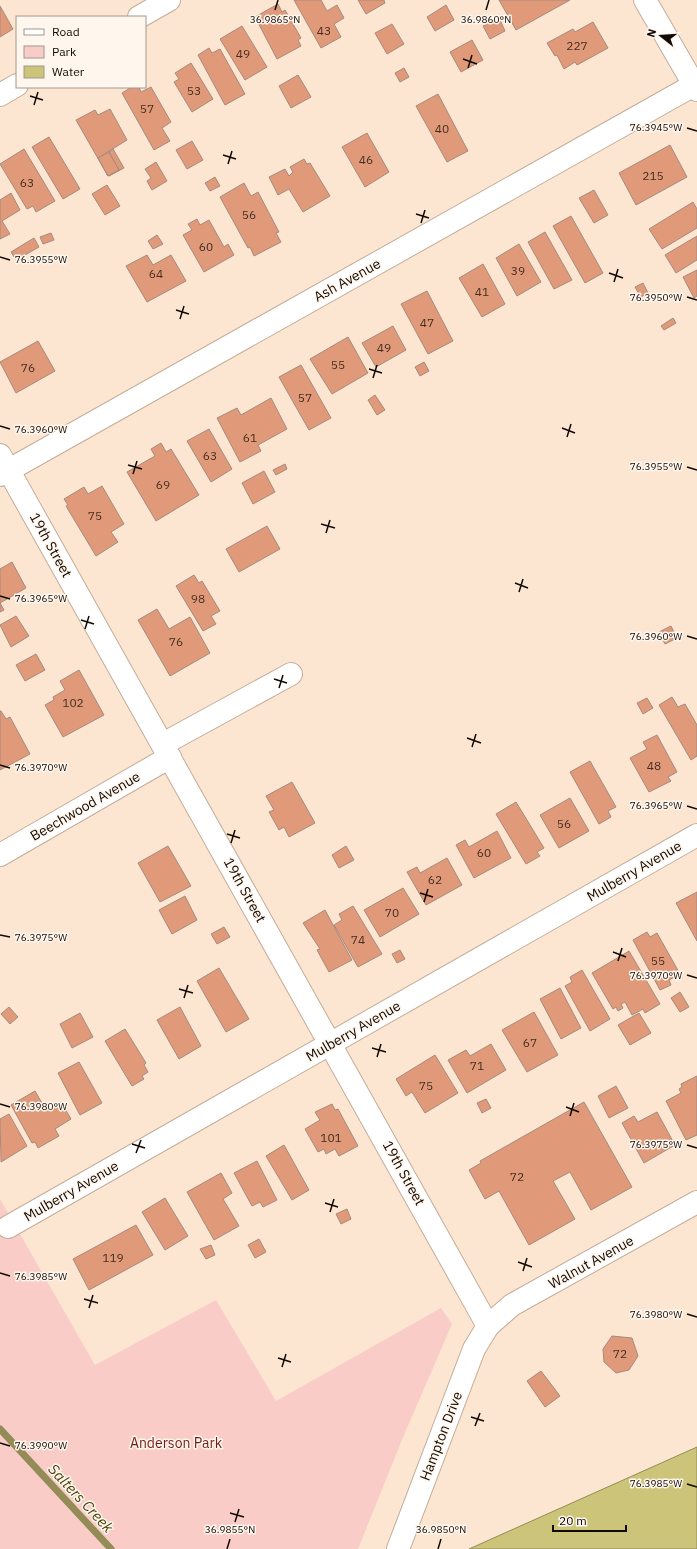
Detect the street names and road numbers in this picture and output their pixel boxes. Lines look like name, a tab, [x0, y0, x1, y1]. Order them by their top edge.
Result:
street label: Ash Avenue	[310, 254, 384, 306]
street label: 19th Street	[26, 509, 76, 581]
street label: Beechwood Avenue	[27, 767, 143, 845]
street label: Mulberry Avenue	[583, 836, 685, 905]
street label: 19th Street	[220, 854, 270, 926]
street label: Mulberry Avenue	[302, 996, 404, 1065]
street label: 19th Street	[379, 1137, 429, 1209]
street label: Mulberry Avenue	[20, 1156, 122, 1225]
street label: Walnut Avenue	[545, 1231, 637, 1293]
street label: Hampton Drive	[416, 1389, 466, 1483]

